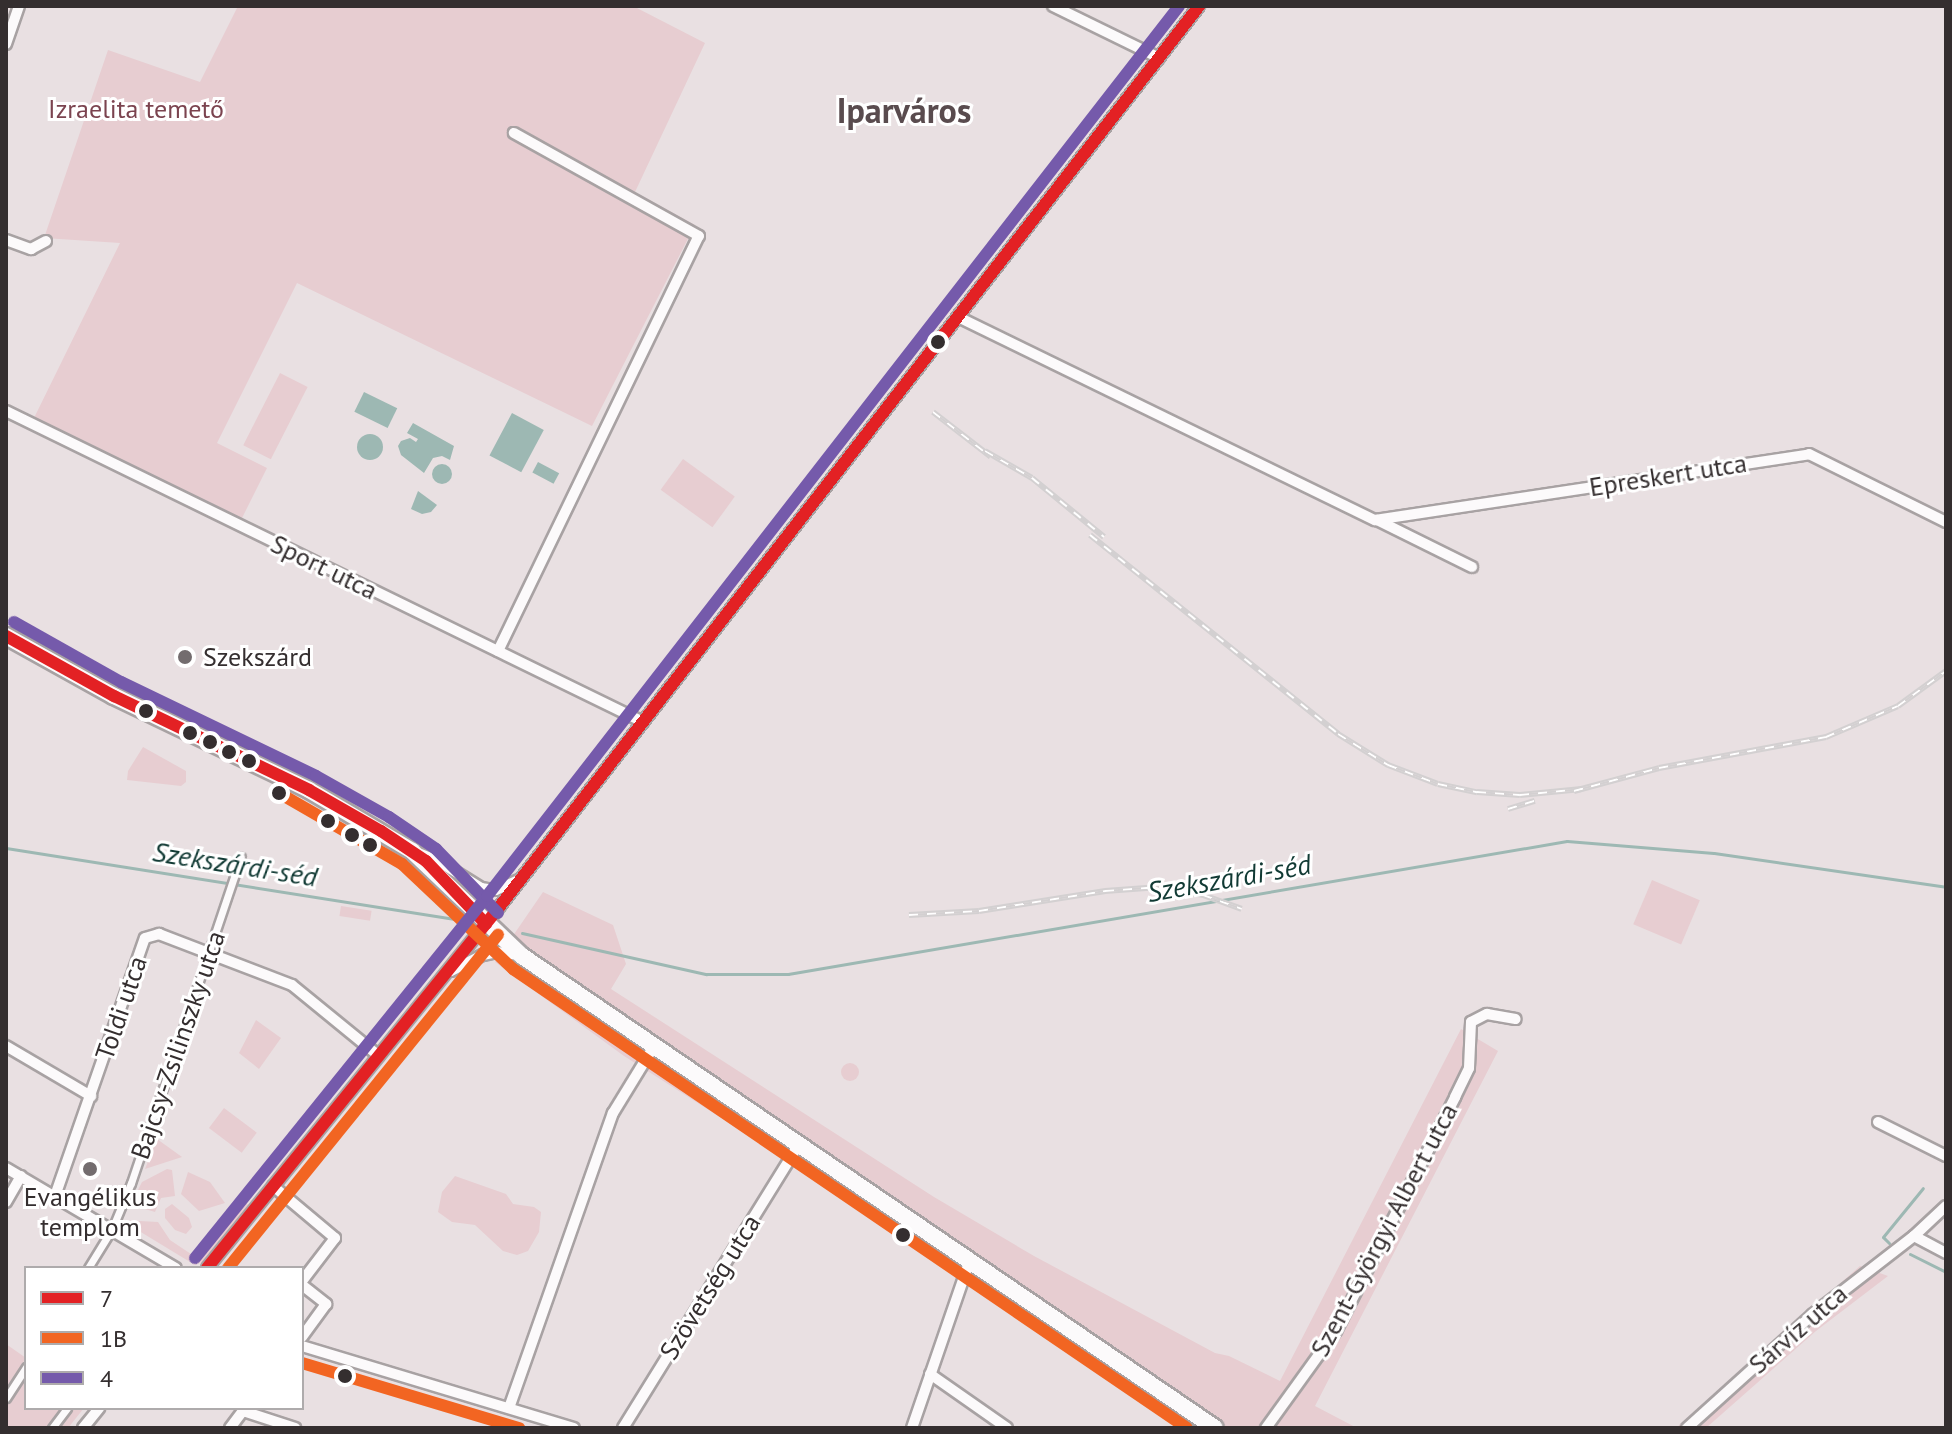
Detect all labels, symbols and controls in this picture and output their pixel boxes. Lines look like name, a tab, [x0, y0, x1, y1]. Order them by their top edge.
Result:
district label: Iparváros	[837, 91, 971, 131]
park label: Izraelita temető	[48, 93, 224, 125]
unlabelled marker	[930, 334, 946, 350]
street label: Epreskert utca	[1587, 447, 1749, 503]
street label: Sport utca	[266, 528, 382, 606]
place label: Szekszárd	[203, 641, 312, 673]
marker: Szekszárd	[174, 646, 196, 668]
unlabelled marker	[138, 703, 154, 719]
unlabelled marker	[182, 725, 198, 741]
unlabelled marker	[202, 734, 218, 750]
unlabelled marker	[221, 744, 237, 760]
unlabelled marker	[241, 753, 257, 769]
unlabelled marker	[271, 785, 287, 801]
unlabelled marker	[320, 813, 336, 829]
unlabelled marker	[344, 827, 360, 843]
water label: Szekszárdi-séd	[150, 834, 320, 894]
unlabelled marker	[362, 837, 378, 853]
water label: Szekszárdi-séd	[1144, 847, 1314, 909]
street label: Bajcsy-Zsilinszky utca	[124, 926, 232, 1164]
street label: Toldi utca	[89, 952, 153, 1064]
street label: Szent-Györgyi Albert utca	[1304, 1098, 1464, 1362]
marker: Evangélikus templom	[81, 1160, 99, 1178]
place label: Evangélikus templom	[24, 1181, 156, 1242]
street label: Szövetség utca	[653, 1209, 767, 1365]
unlabelled marker	[895, 1227, 911, 1243]
legend	[24, 1266, 304, 1410]
street label: Sárvíz utca	[1742, 1278, 1854, 1380]
text: 7	[100, 1283, 113, 1314]
text: 1B	[100, 1323, 127, 1354]
text: 4	[100, 1363, 113, 1394]
unlabelled marker	[337, 1368, 353, 1384]

